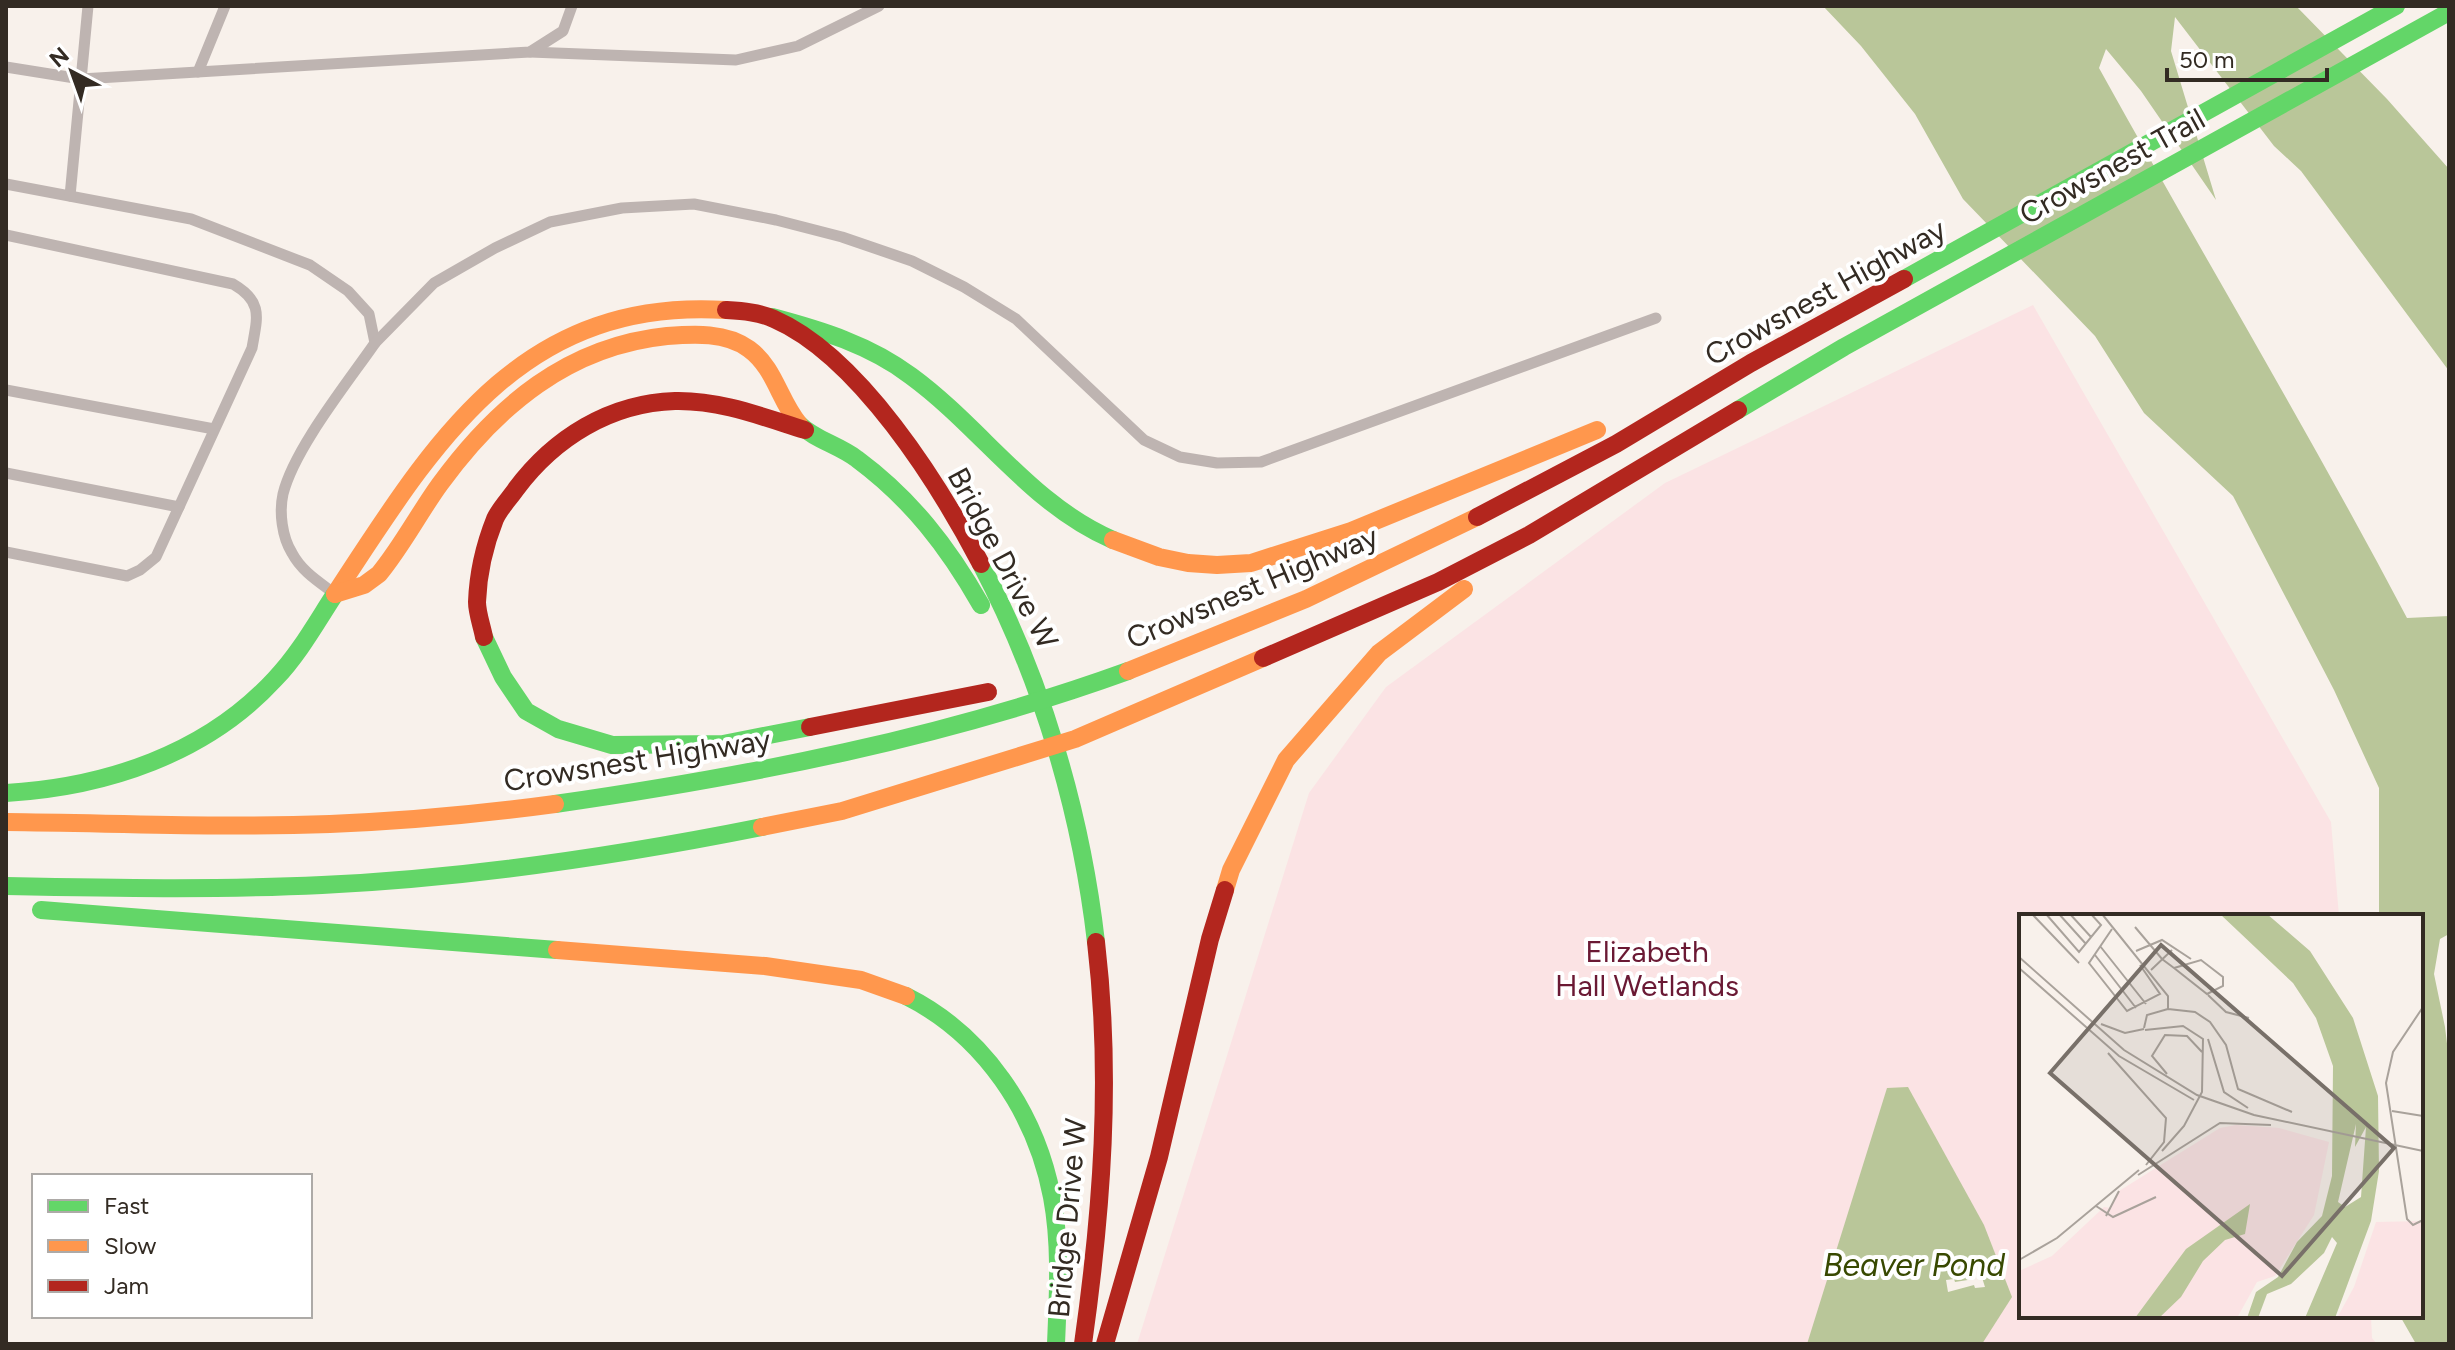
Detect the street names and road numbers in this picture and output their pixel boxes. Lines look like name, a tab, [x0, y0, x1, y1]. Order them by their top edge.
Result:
street label: Crowsnest Trail	[2013, 100, 2211, 232]
street label: Crowsnest Highway	[1698, 210, 1952, 374]
street label: Bridge Drive W	[940, 461, 1066, 655]
street label: Crowsnest Highway	[1121, 517, 1384, 657]
street label: Crowsnest Highway	[501, 721, 773, 799]
street label: Bridge Drive W	[1040, 1117, 1094, 1319]

